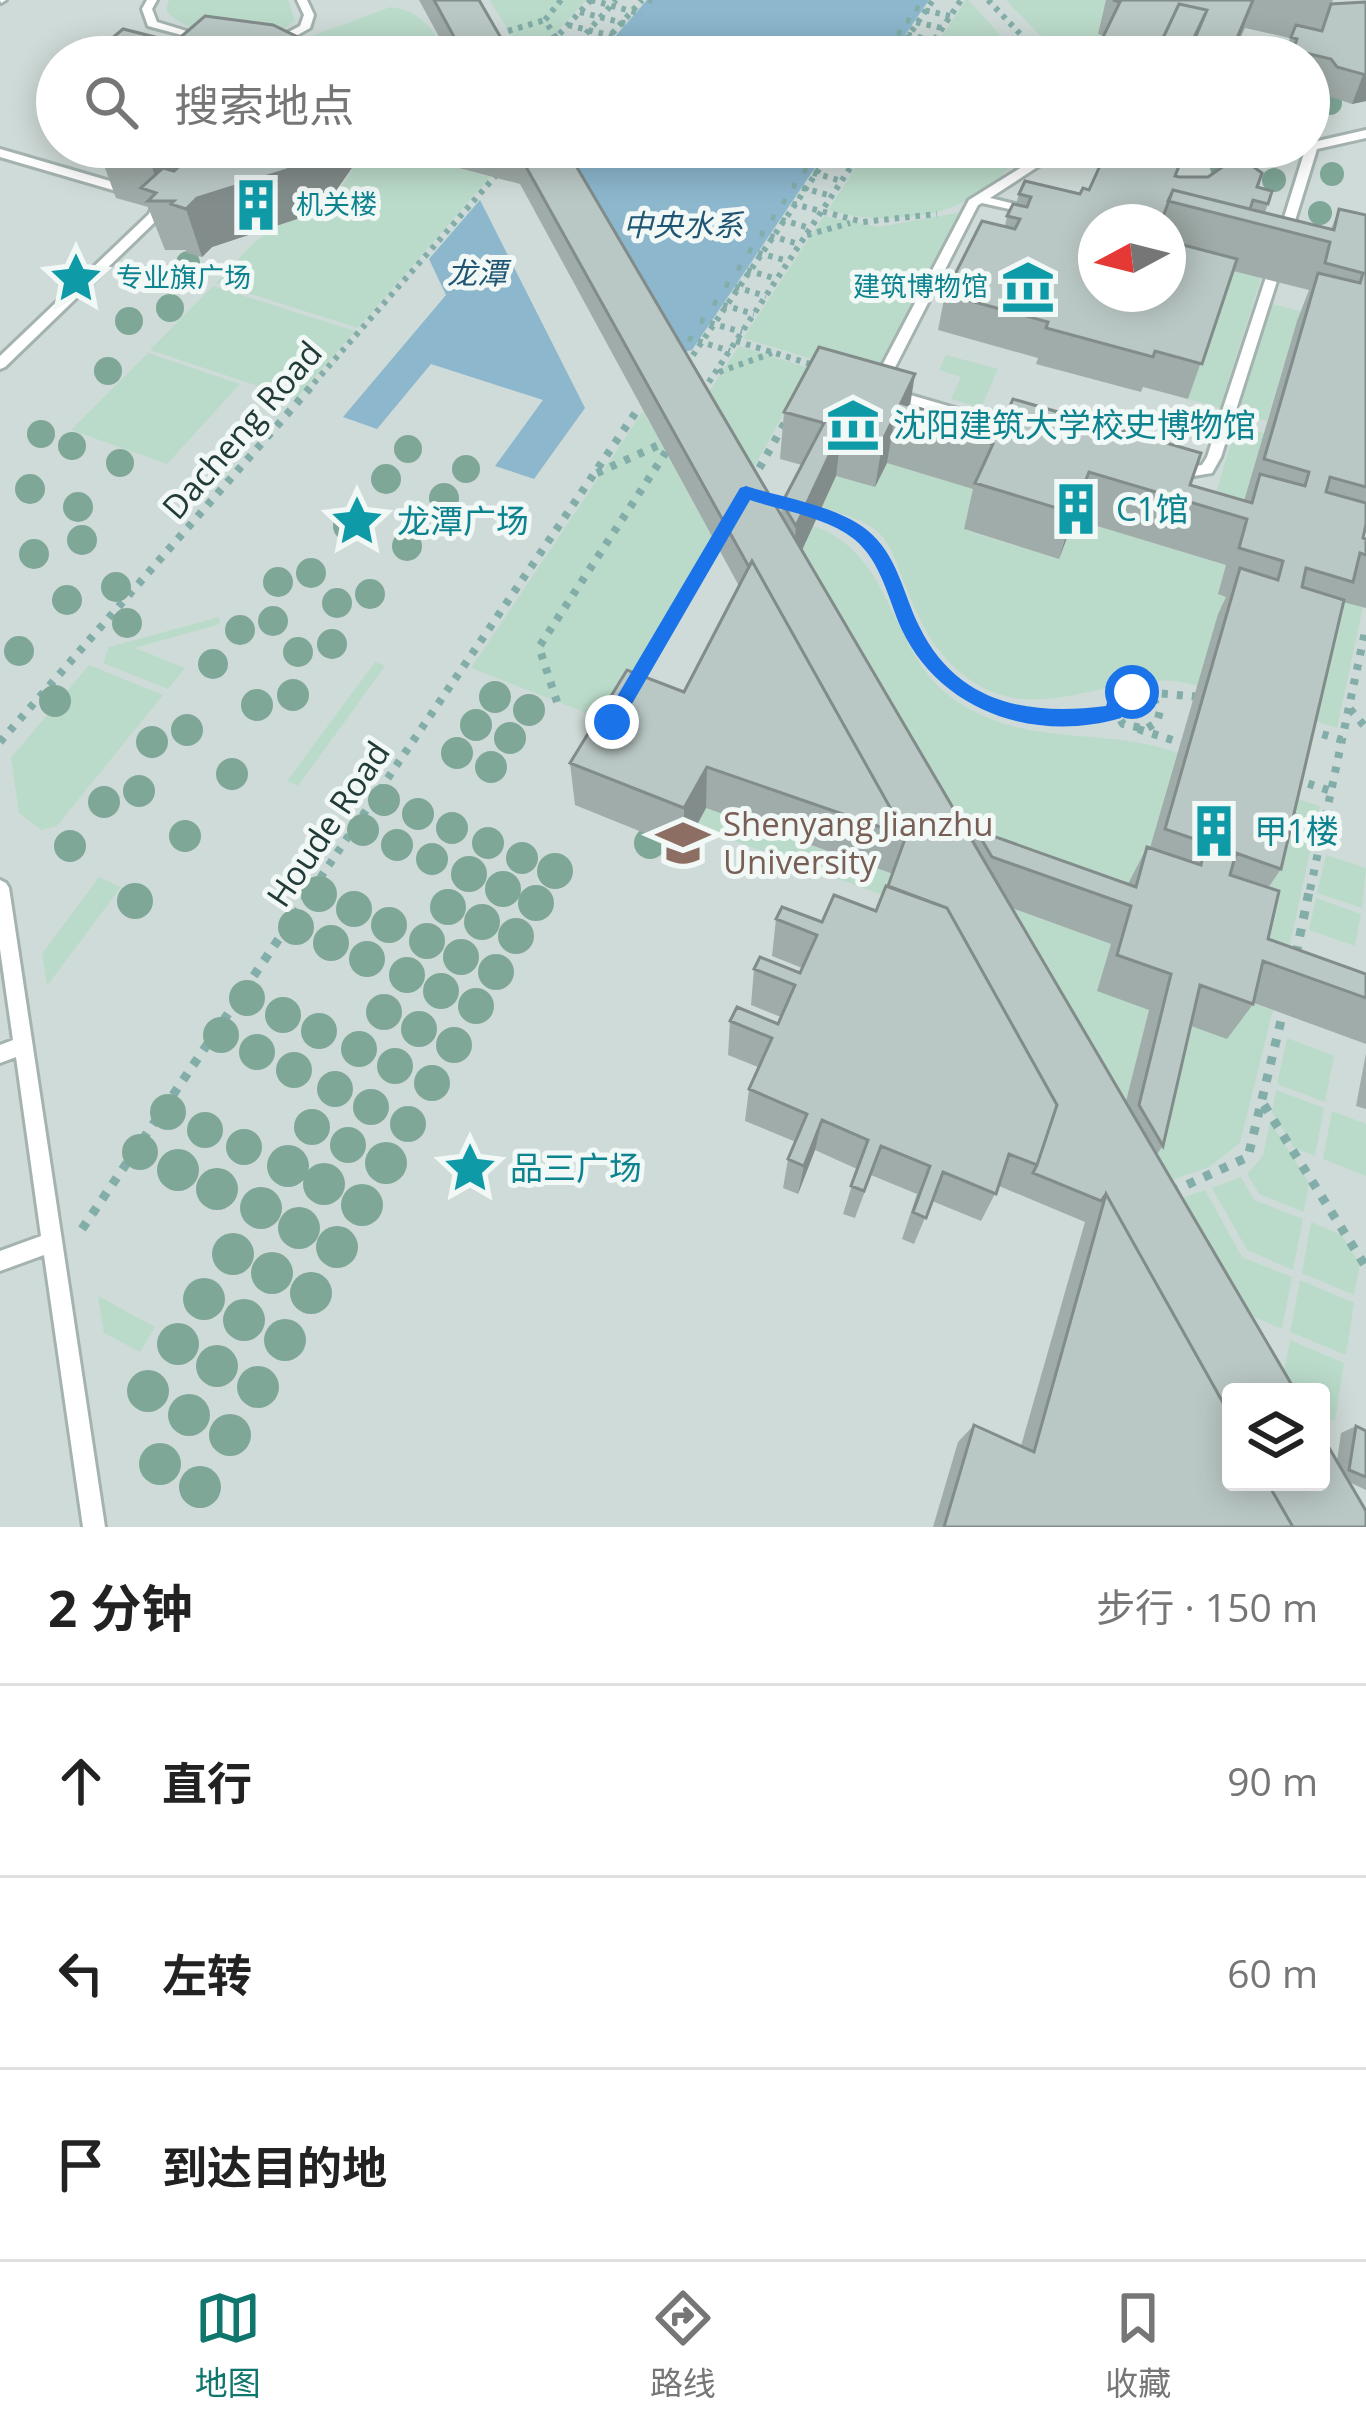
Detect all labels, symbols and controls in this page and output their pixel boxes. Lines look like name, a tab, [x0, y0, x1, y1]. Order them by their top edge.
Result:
search box	[36, 36, 1330, 168]
icon: search	[78, 69, 144, 135]
text: 搜索地点	[174, 74, 354, 135]
building icon: 机关楼	[227, 176, 285, 234]
place label: 机关楼	[296, 185, 377, 222]
water label: 中央水系	[623, 204, 745, 245]
north arrow	[1078, 204, 1186, 312]
place icon: 专业旗广场	[47, 249, 105, 307]
water label: 龙潭	[447, 252, 512, 293]
place label: 专业旗广场	[116, 258, 251, 295]
museum icon: 建筑博物馆	[999, 258, 1057, 316]
place label: 建筑博物馆	[853, 267, 988, 304]
street label: Dacheng Road	[152, 331, 332, 528]
museum icon: 沈阳建筑大学校史博物馆	[824, 396, 882, 454]
place label: 沈阳建筑大学校史博物馆	[893, 402, 1256, 447]
building icon: C1馆	[1047, 480, 1105, 538]
place label: C1馆	[1116, 486, 1189, 531]
place icon: 龙潭广场	[328, 492, 386, 550]
place label: 龙潭广场	[397, 498, 529, 543]
route start	[1105, 665, 1159, 719]
route end	[585, 695, 639, 749]
street label: Houde Road	[256, 732, 399, 915]
place label: Shenyang Jianzhu University	[723, 801, 993, 884]
building icon: 甲1楼	[1185, 802, 1243, 860]
place label: 甲1楼	[1254, 808, 1339, 853]
school or university icon: Shenyang Jianzhu University	[654, 814, 712, 872]
place icon: 品三广场	[441, 1139, 499, 1197]
place label: 品三广场	[510, 1145, 642, 1190]
map controls	[1222, 1383, 1330, 1491]
button: layers	[1222, 1383, 1330, 1491]
text: 2 分钟	[48, 1572, 192, 1642]
text: 步行 · 150 m	[1096, 1580, 1318, 1633]
icon: ahead	[48, 1748, 114, 1814]
text: 直行	[162, 1752, 252, 1813]
text: 90 m	[1227, 1754, 1318, 1807]
icon: left	[48, 1940, 114, 2006]
text: 左转	[162, 1944, 252, 2005]
text: 60 m	[1227, 1946, 1318, 1999]
icon: arrive	[48, 2132, 114, 2198]
text: 到达目的地	[162, 2136, 387, 2197]
tab: 地图	[195, 2285, 261, 2405]
tab: 路线	[650, 2285, 716, 2405]
tab: 收藏	[1105, 2285, 1171, 2405]

